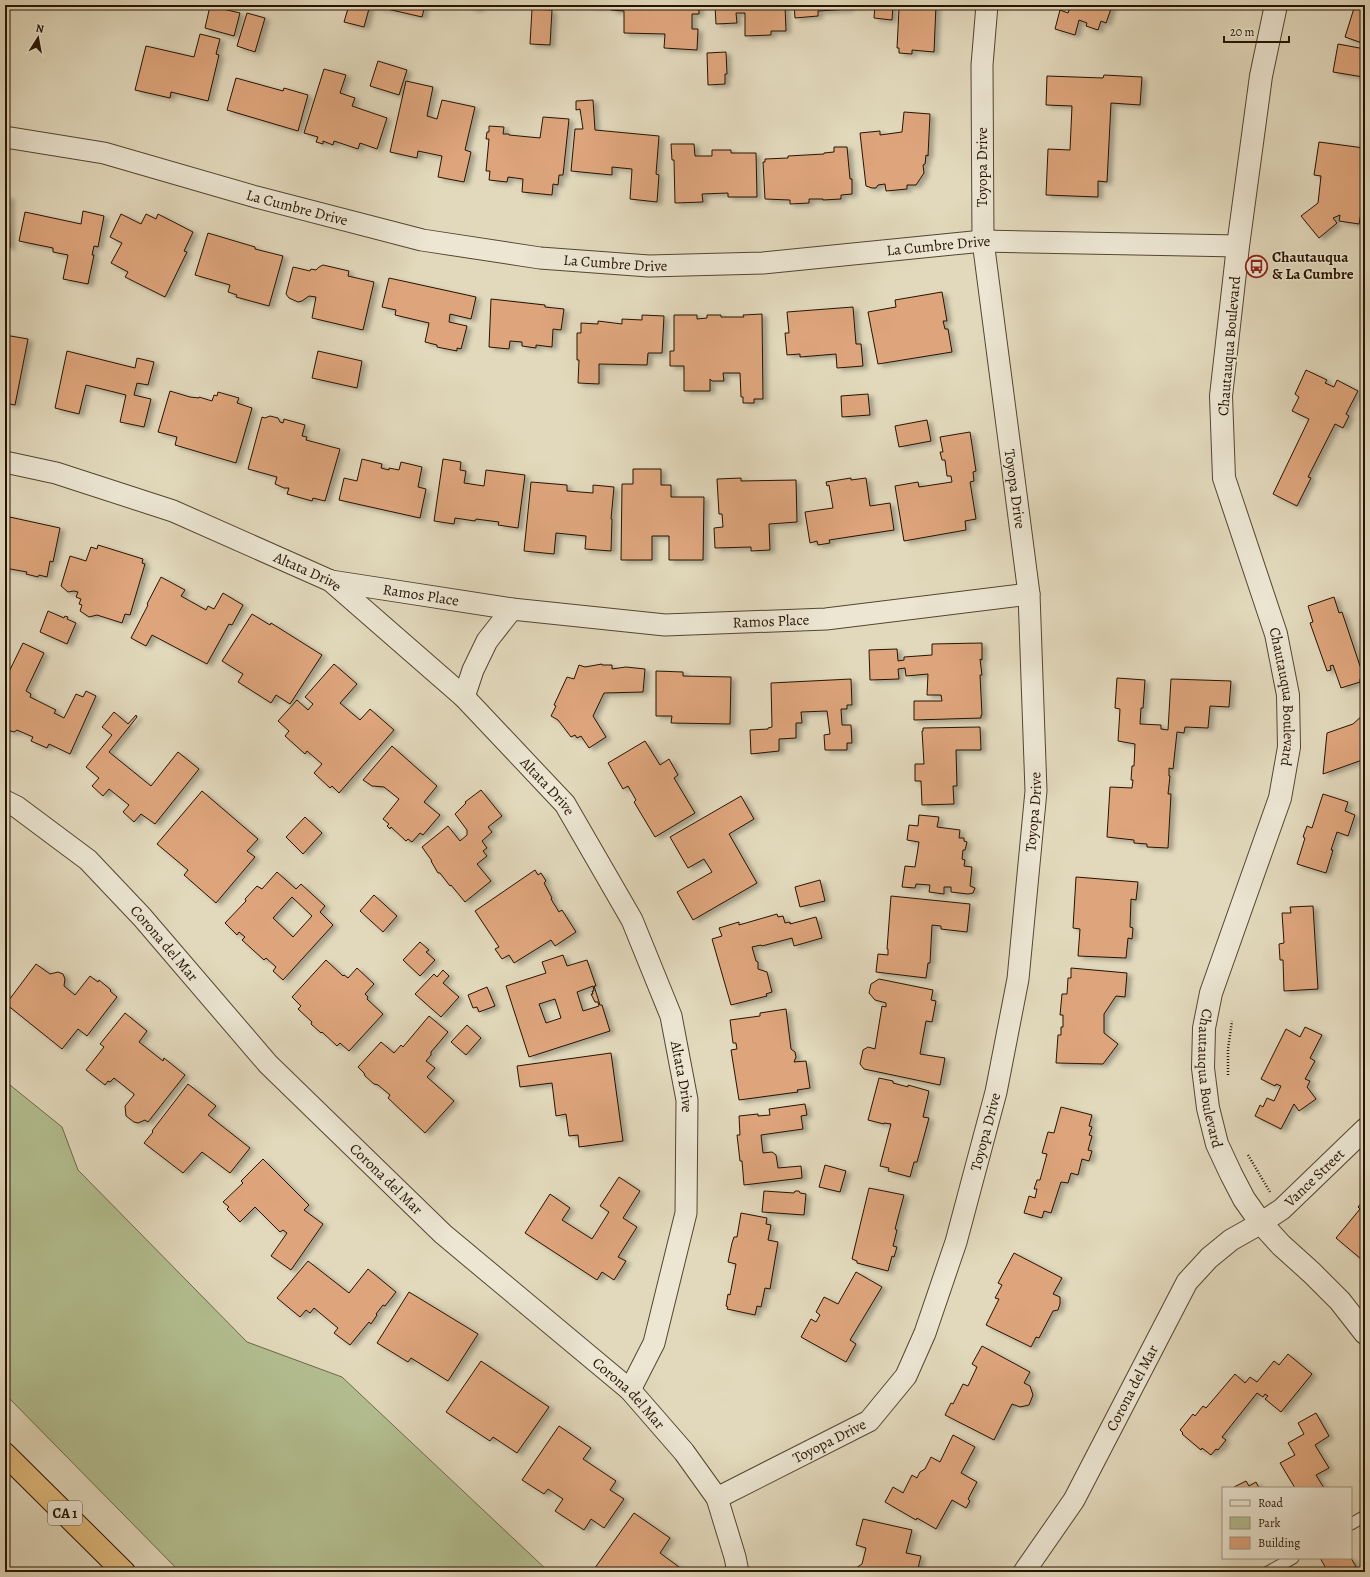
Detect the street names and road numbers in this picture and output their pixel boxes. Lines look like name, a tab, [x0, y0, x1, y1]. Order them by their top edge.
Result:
street label: Toyopa Drive	[972, 127, 992, 207]
street label: La Cumbre Drive	[244, 185, 350, 230]
street label: La Cumbre Drive	[886, 231, 991, 261]
street label: La Cumbre Drive	[563, 250, 668, 276]
street label: Chautauqua Boulevard	[1213, 274, 1245, 417]
street label: Toyopa Drive	[1000, 448, 1031, 530]
street label: Altata Drive	[270, 547, 346, 596]
street label: Ramos Place	[382, 579, 461, 611]
street label: Ramos Place	[732, 610, 810, 632]
street label: Chautauqua Boulevard	[1264, 624, 1299, 769]
street label: Altata Drive	[515, 752, 580, 819]
street label: Toyopa Drive	[1020, 771, 1046, 853]
street label: Corona del Mar	[126, 901, 203, 986]
street label: Chautauqua Boulevard	[1193, 1007, 1228, 1151]
street label: Altata Drive	[666, 1038, 697, 1113]
street label: Toyopa Drive	[965, 1090, 1005, 1173]
street label: Corona del Mar	[345, 1139, 427, 1219]
street label: Vance Street	[1279, 1144, 1349, 1212]
street label: Corona del Mar	[1101, 1341, 1163, 1434]
street label: Corona del Mar	[588, 1353, 670, 1433]
street label: Toyopa Drive	[789, 1414, 870, 1468]
road number: CA 1	[48, 1501, 82, 1525]

